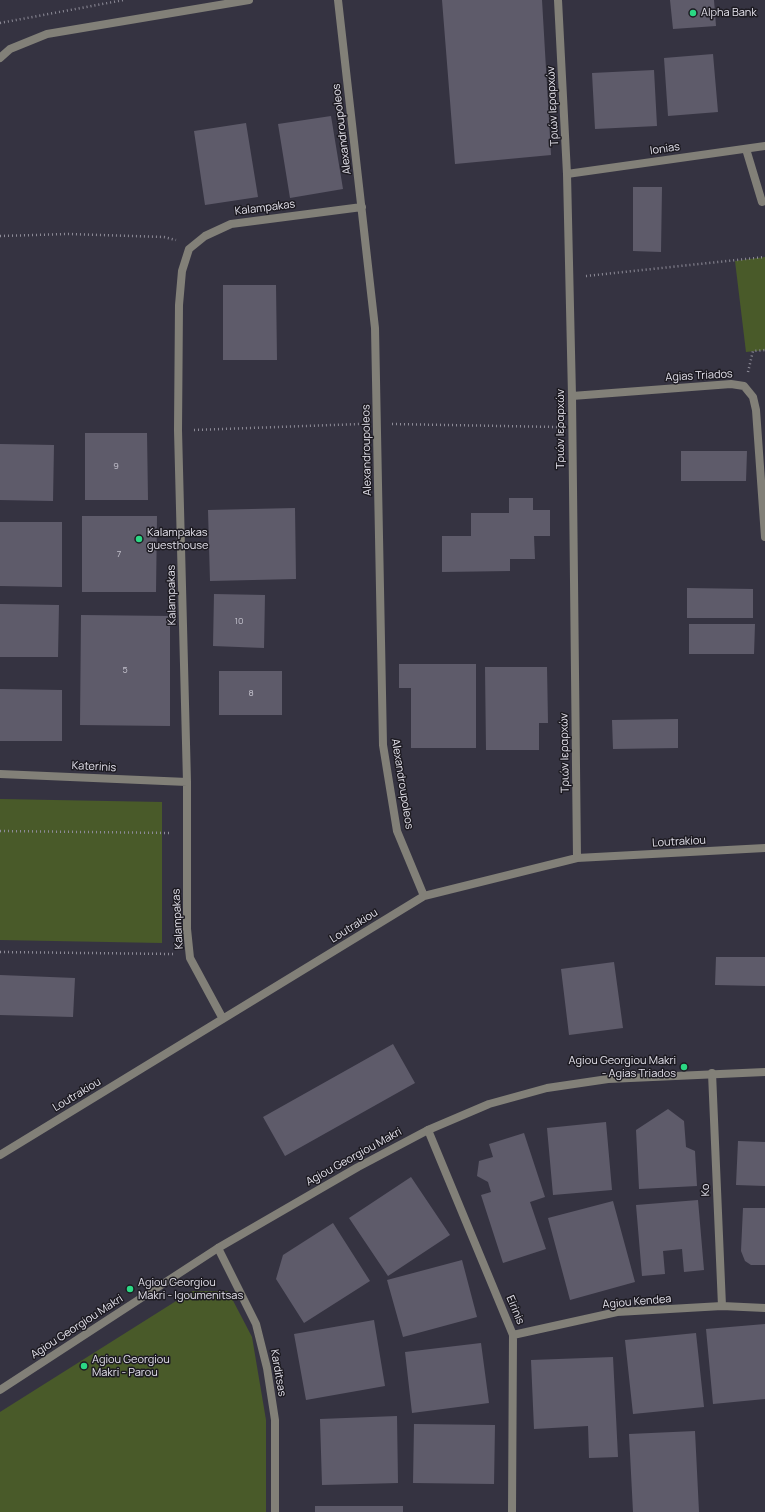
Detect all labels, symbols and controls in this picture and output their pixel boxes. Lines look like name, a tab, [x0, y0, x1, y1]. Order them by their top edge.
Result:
place label: Alpha Bank	[701, 6, 757, 20]
marker: Alpha Bank	[688, 8, 698, 18]
street label: Τριών Ιεραρχών	[544, 66, 562, 146]
street label: Alexandroupoleos	[330, 83, 354, 175]
street label: Ionias	[649, 140, 681, 158]
street label: Kalampakas	[234, 198, 296, 218]
street label: Agias Triados	[665, 368, 733, 384]
street label: Τριών Ιεραρχών	[554, 389, 568, 469]
street label: Alexandroupoleos	[360, 404, 374, 496]
house number: 9	[113, 461, 119, 471]
place label: Kalampakas guesthouse	[147, 526, 208, 552]
marker: Kalampakas guesthouse	[134, 534, 144, 544]
house number: 7	[117, 549, 121, 559]
street label: Kalampakas	[165, 565, 179, 625]
house number: 10	[235, 616, 243, 626]
house number: 5	[122, 665, 128, 675]
house number: 8	[248, 688, 254, 698]
street label: Τριών Ιεραρχών	[558, 713, 572, 793]
street label: Alexandroupoleos	[388, 738, 416, 830]
street label: Katerinis	[71, 759, 117, 775]
street label: Loutrakiou	[652, 834, 706, 850]
street label: Kalampakas	[170, 888, 186, 950]
street label: Loutrakiou	[328, 906, 380, 946]
place label: Agiou Georgiou Makri - Agias Triados	[569, 1054, 676, 1080]
marker: Agiou Georgiou Makri - Agias Triados	[679, 1062, 689, 1072]
street label: Loutrakiou	[50, 1075, 104, 1115]
street label: Agiou Georgiou Makri	[304, 1125, 404, 1189]
street label: Ko	[699, 1183, 713, 1197]
place label: Agiou Georgiou Makri - Igoumenitsas	[138, 1276, 243, 1302]
marker: Agiou Georgiou Makri - Igoumenitsas	[125, 1284, 135, 1294]
street label: Agiou Georgiou Makri	[28, 1292, 126, 1362]
street label: Agiou Kendea	[602, 1292, 672, 1312]
street label: Eirinis	[503, 1293, 527, 1327]
street label: Karditsas	[267, 1348, 289, 1398]
place label: Agiou Georgiou Makri - Parou	[92, 1353, 170, 1379]
marker: Agiou Georgiou Makri - Parou	[79, 1361, 89, 1371]

